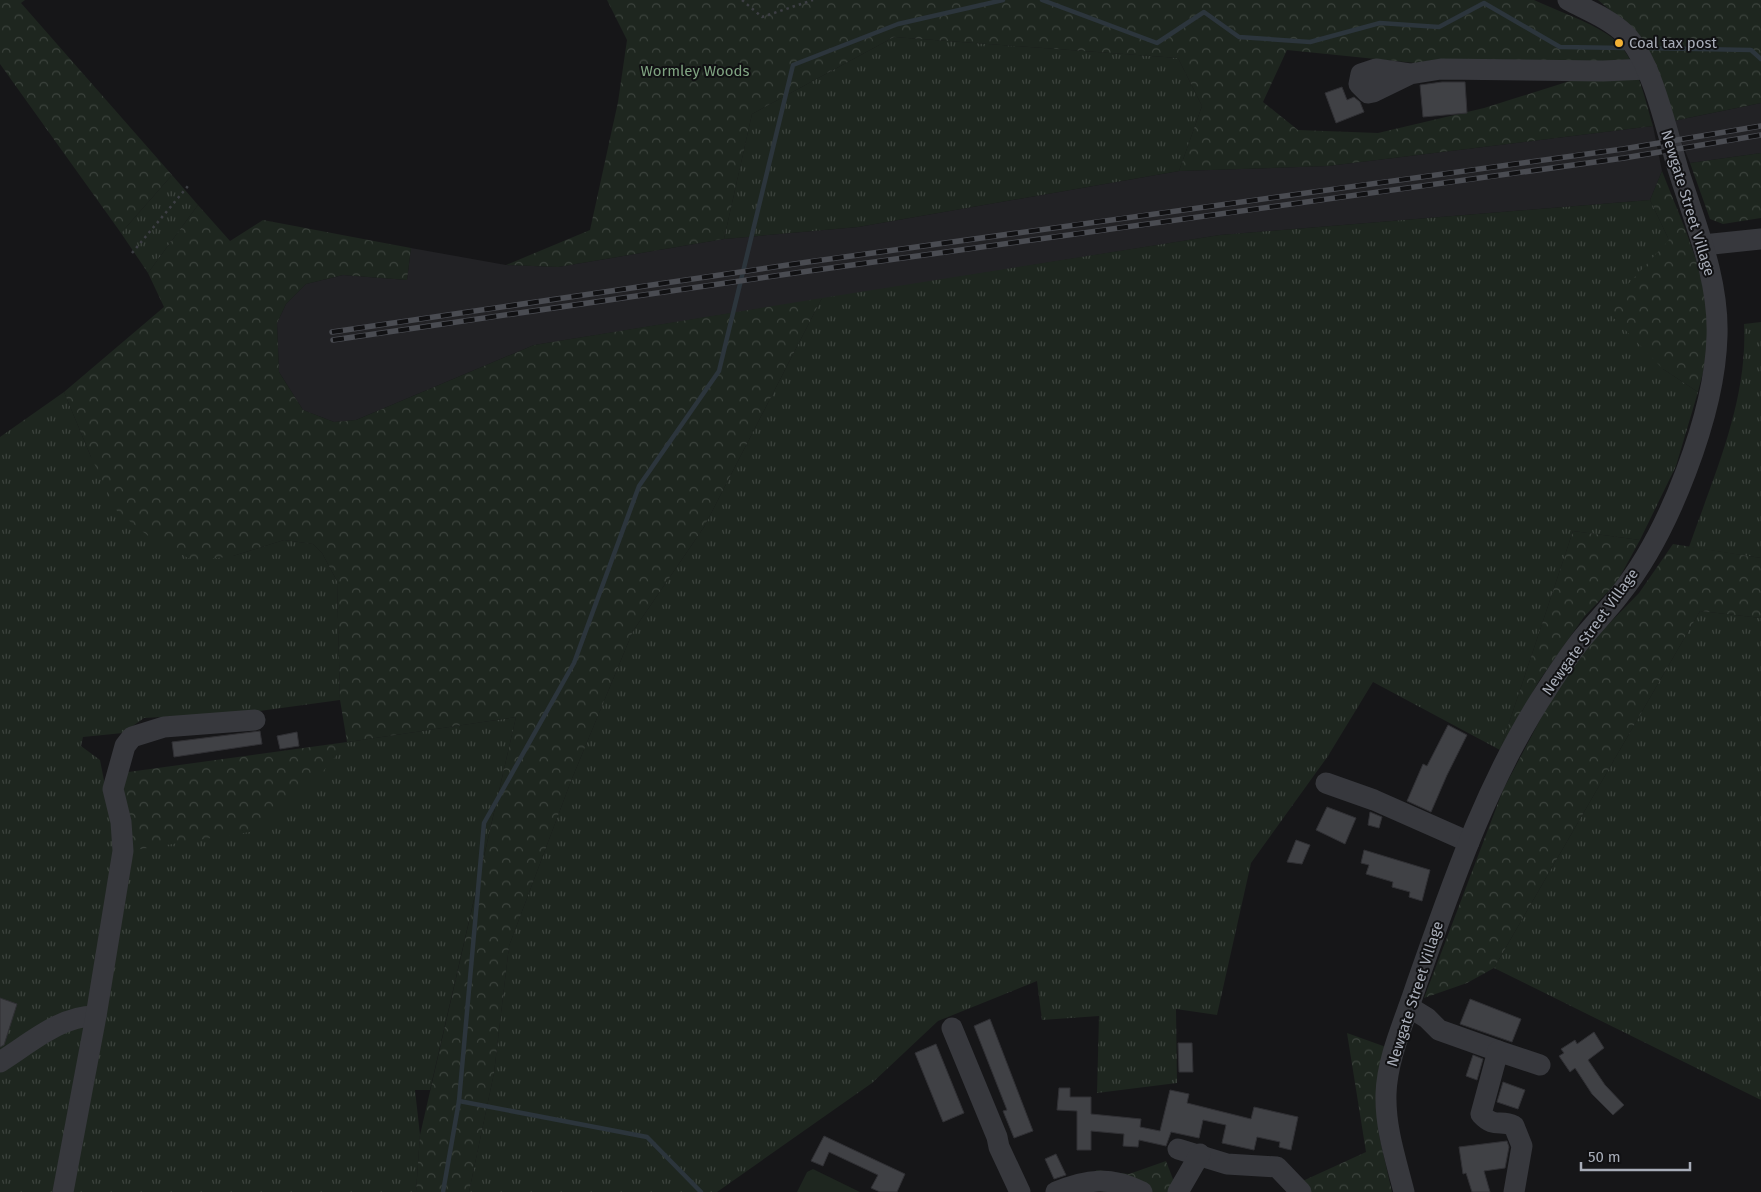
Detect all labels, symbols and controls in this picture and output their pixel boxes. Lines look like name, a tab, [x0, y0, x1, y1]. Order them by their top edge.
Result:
place label: Coal tax post	[1629, 34, 1717, 52]
marker: Coal tax post	[1613, 37, 1625, 49]
park label: Wormley Woods	[640, 62, 750, 80]
street label: Newgate Street Village	[1657, 128, 1719, 278]
street label: Newgate Street Village	[1538, 565, 1642, 699]
street label: Newgate Street Village	[1383, 919, 1447, 1069]
scale bar	[1581, 1140, 1690, 1172]
text: 50 m	[1588, 1148, 1621, 1166]

